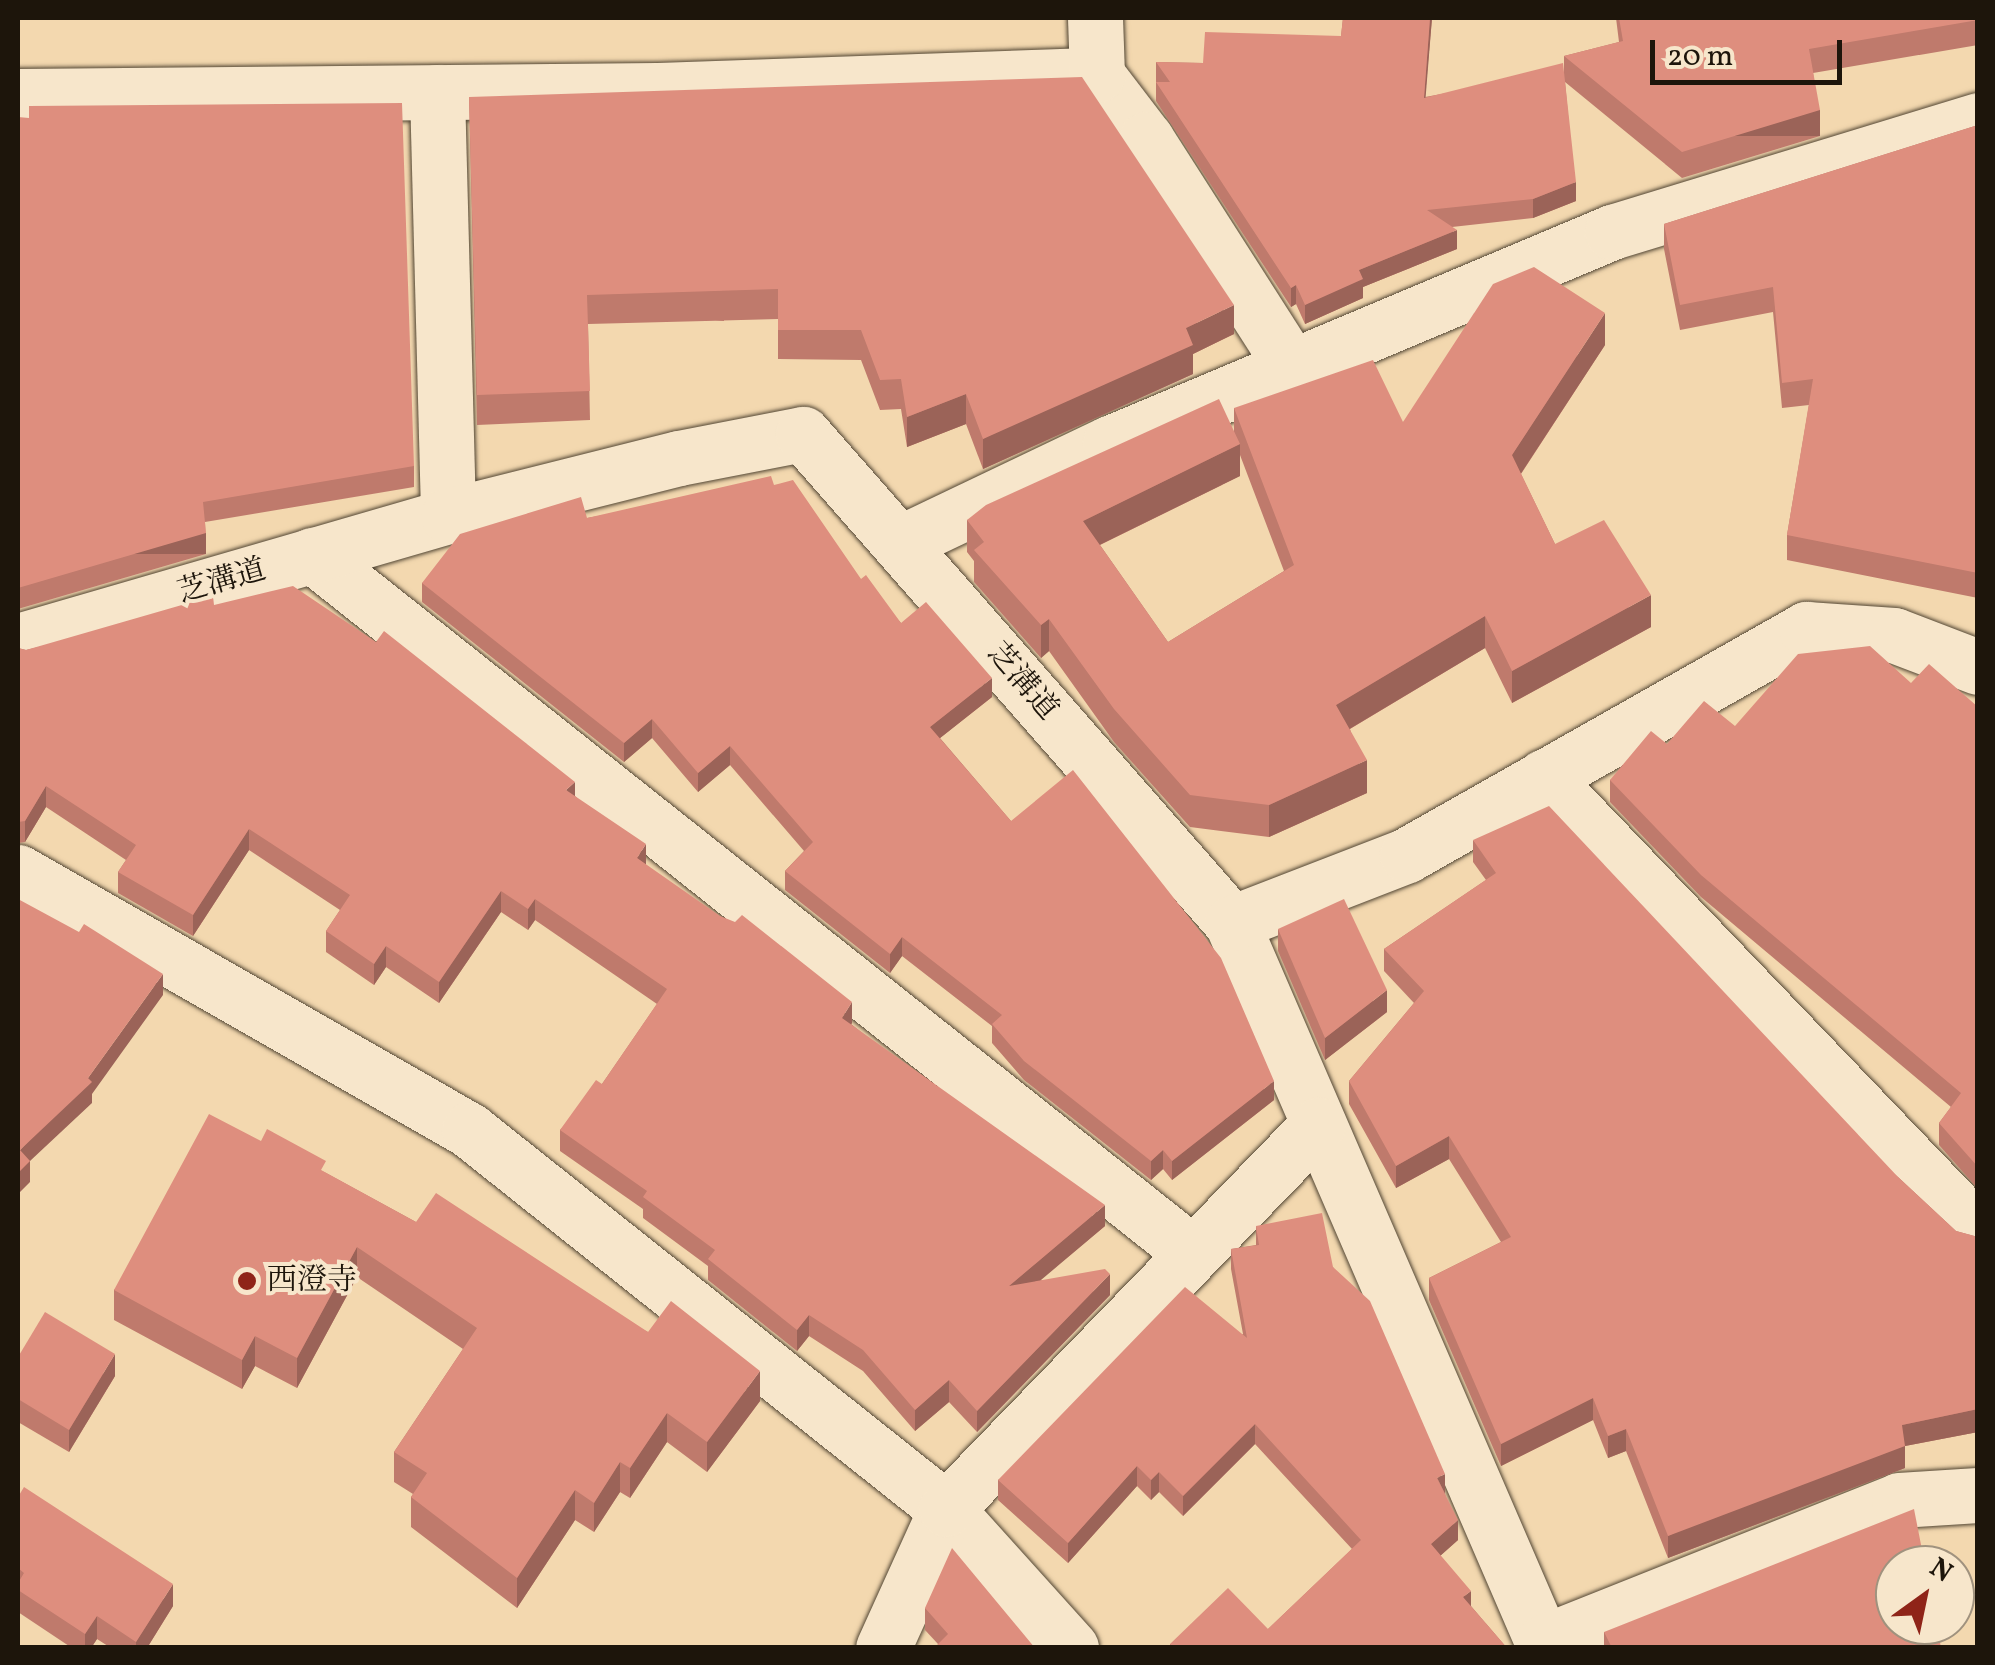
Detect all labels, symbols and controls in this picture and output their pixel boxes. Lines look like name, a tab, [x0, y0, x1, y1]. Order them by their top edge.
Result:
scale bar	[1655, 20, 1848, 82]
text: 20 m	[1667, 36, 1733, 78]
street label: 芝溝道	[174, 552, 270, 612]
street label: 芝溝道	[979, 636, 1065, 728]
place label: 西澄寺	[267, 1263, 357, 1299]
marker: 西澄寺	[236, 1270, 258, 1292]
north arrow	[1875, 1545, 1975, 1645]
text: N	[1921, 1549, 1960, 1593]

